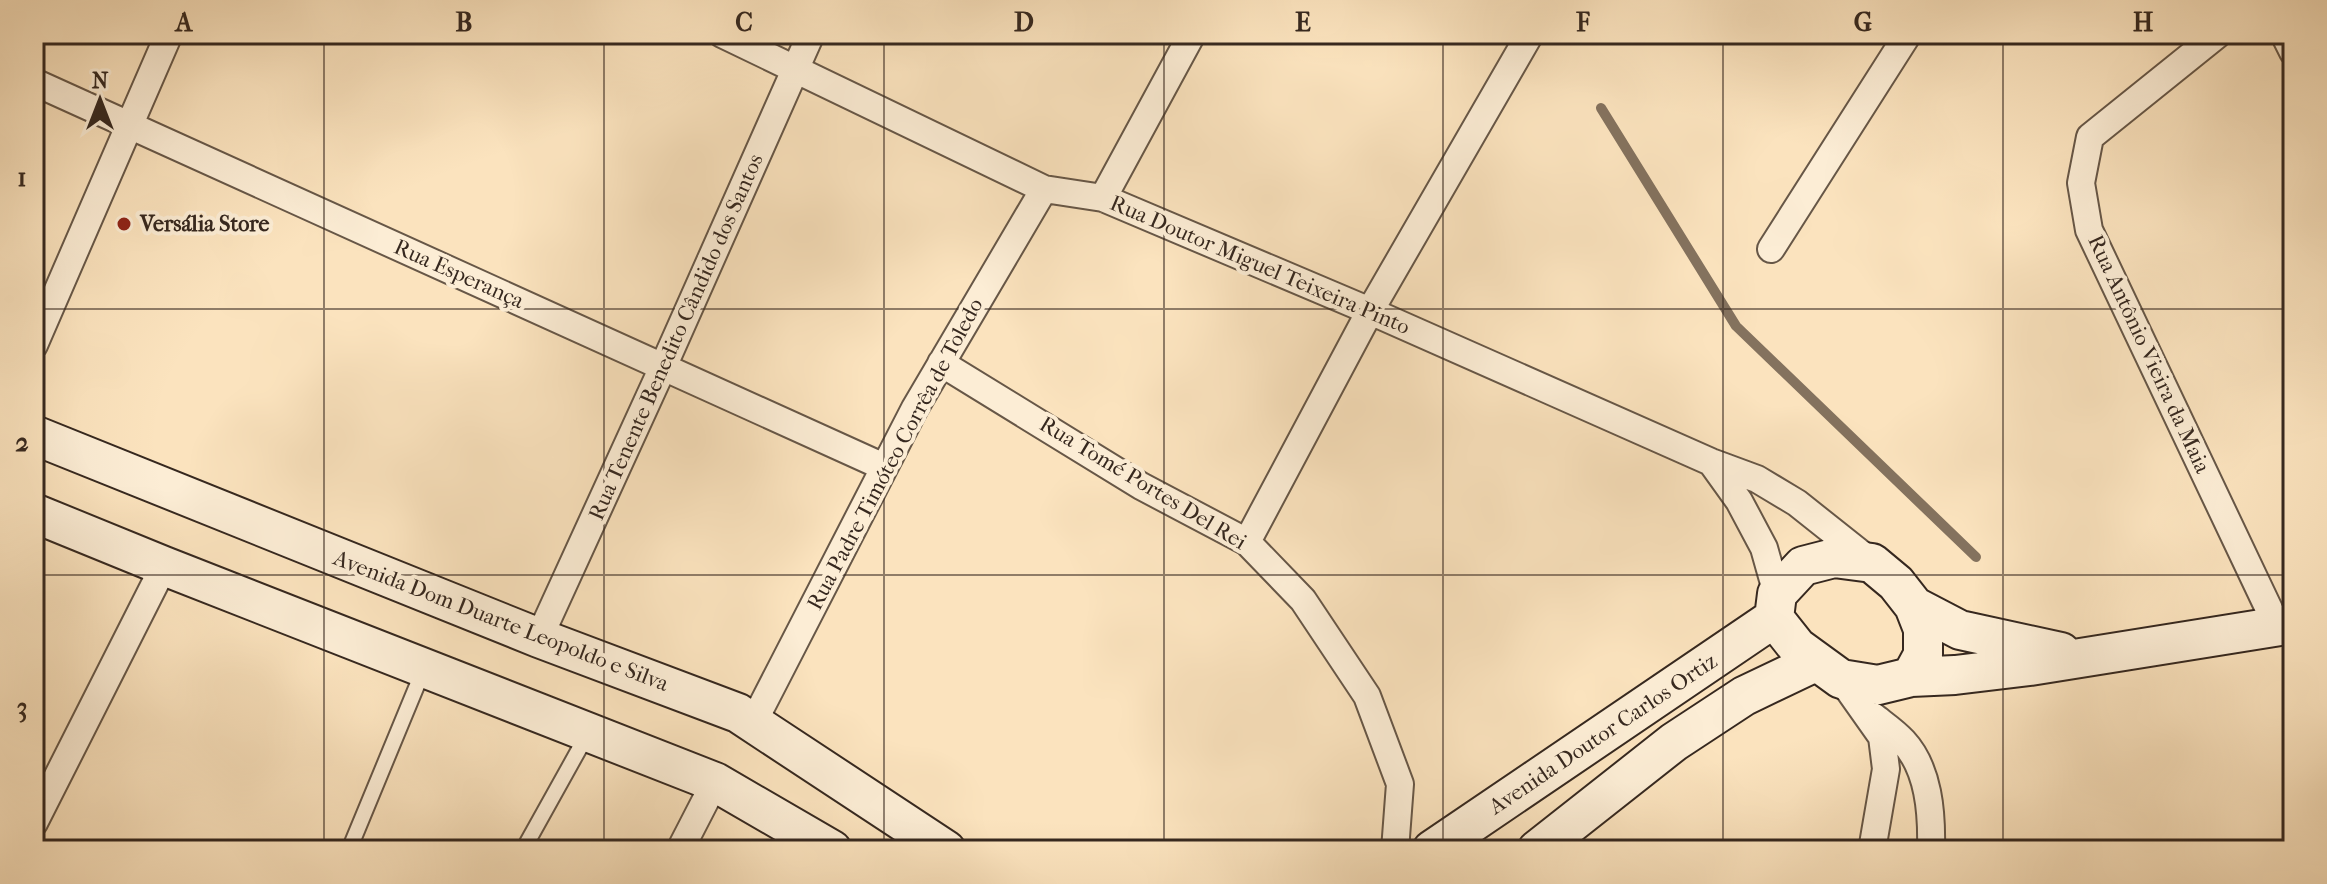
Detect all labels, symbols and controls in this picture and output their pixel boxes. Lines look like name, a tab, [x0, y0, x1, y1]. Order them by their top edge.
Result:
text: A	[174, 7, 194, 38]
text: B	[456, 7, 473, 38]
text: C	[735, 7, 753, 38]
text: D	[1014, 7, 1034, 38]
text: E	[1295, 7, 1311, 38]
text: F	[1575, 7, 1590, 38]
text: G	[1854, 7, 1872, 38]
text: H	[2133, 7, 2154, 38]
north arrow	[60, 60, 140, 140]
text: N	[92, 68, 109, 94]
street label: Rua Tenente Benedito Cândido dos Santos	[583, 150, 769, 524]
text: 1	[17, 162, 27, 193]
street label: Rua Doutor Miguel Teixeira Pinto	[1106, 190, 1414, 340]
place label: Versália Store	[139, 211, 270, 237]
marker: Versália Store	[115, 215, 133, 233]
street label: Rua Antônio Vieira da Maia	[2082, 231, 2216, 478]
street label: Rua Esperança	[390, 234, 529, 315]
street label: Rua Padre Timóteo Corrêa de Toledo	[802, 294, 988, 614]
street label: Rua Tomé Portes Del Rei	[1035, 411, 1252, 555]
text: 2	[15, 427, 29, 458]
street label: Avenida Dom Duarte Leopoldo e Silva	[329, 545, 673, 697]
street label: Avenida Doutor Carlos Ortiz	[1483, 648, 1722, 821]
text: 3	[17, 692, 27, 723]

